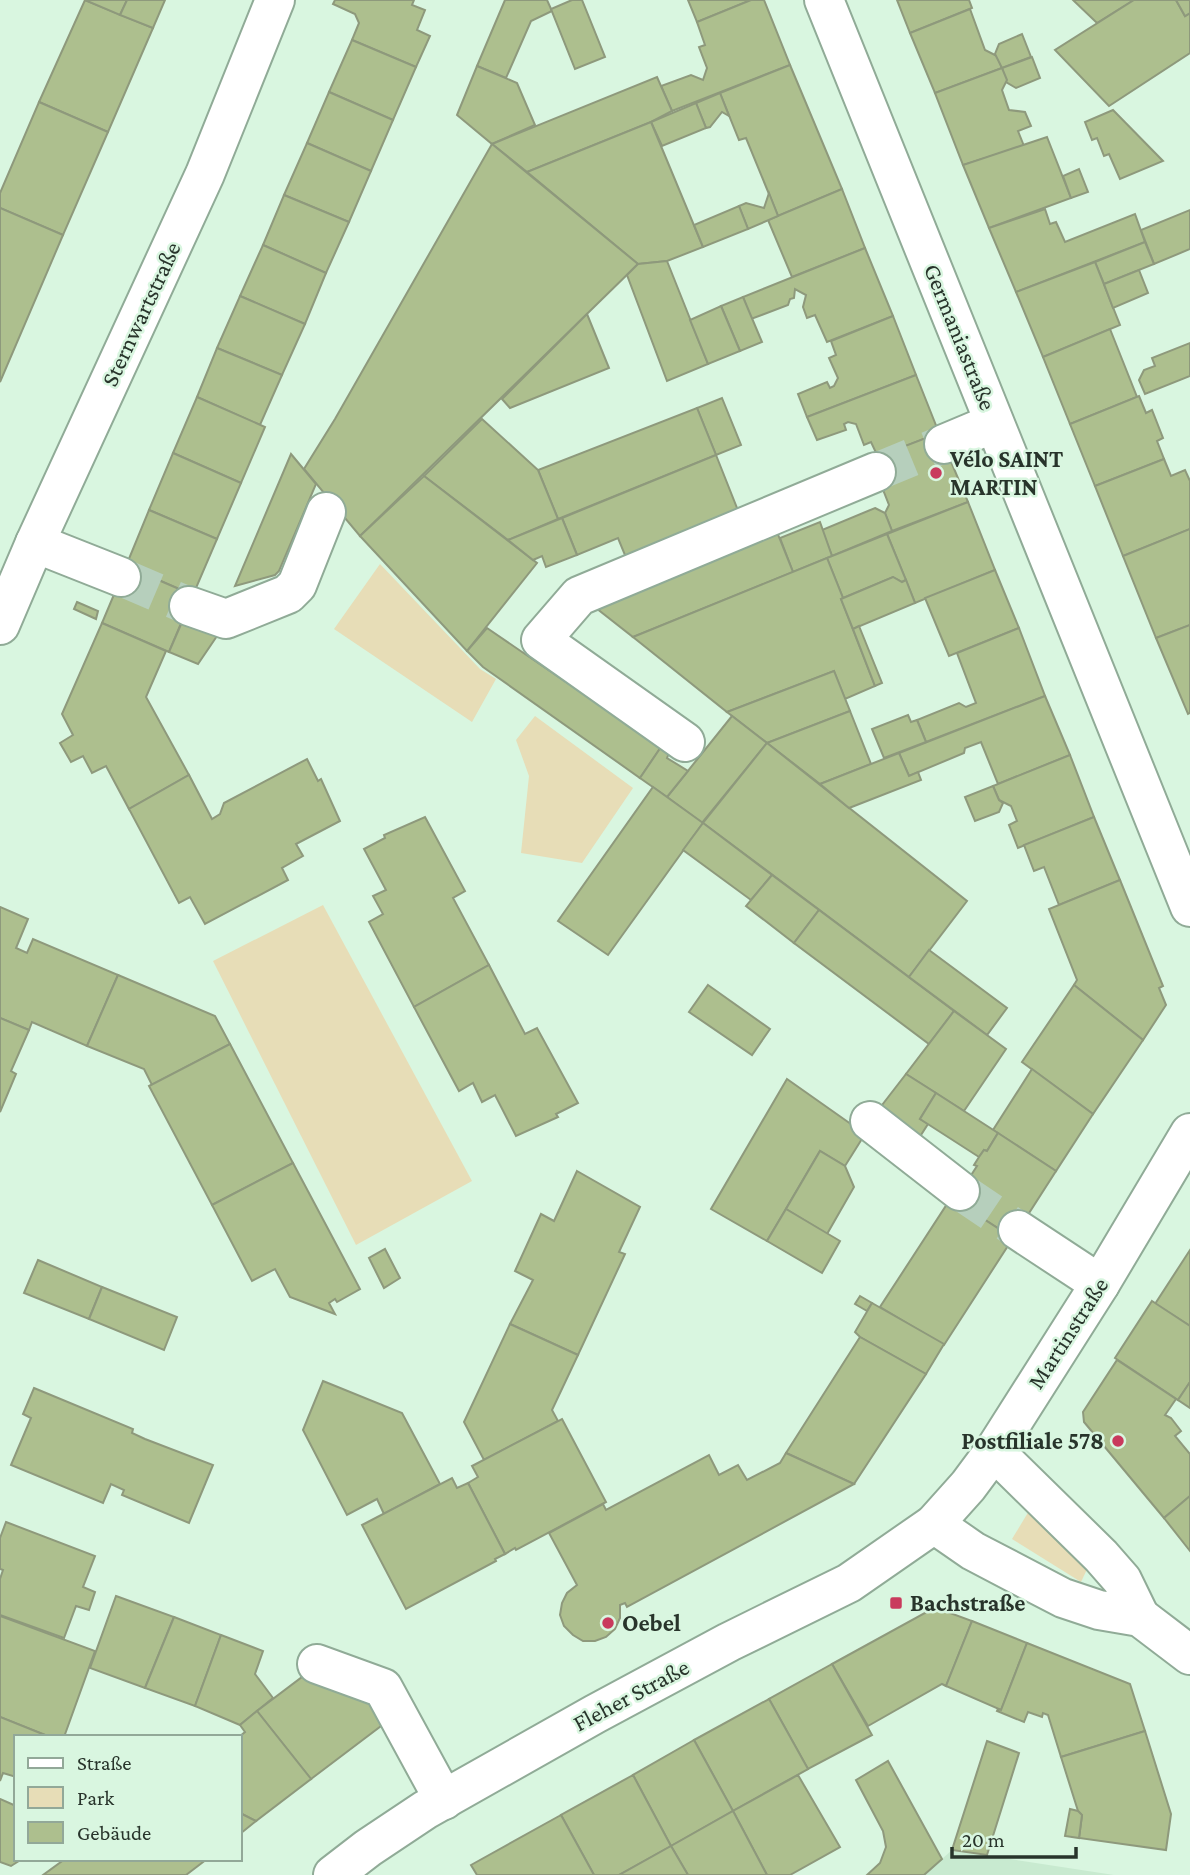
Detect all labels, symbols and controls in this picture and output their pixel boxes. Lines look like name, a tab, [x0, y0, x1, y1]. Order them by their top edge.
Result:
street label: Sternwartstraße	[95, 237, 186, 390]
street label: Germaniastraße	[919, 260, 1002, 414]
place label: Vélo SAINT MARTIN	[949, 445, 1063, 500]
marker: Vélo SAINT MARTIN	[928, 465, 944, 481]
street label: Martinstraße	[1022, 1272, 1114, 1393]
place label: Postfiliale 578	[961, 1427, 1104, 1454]
marker: Postfiliale 578	[1110, 1433, 1126, 1449]
place label: Bachstraße	[910, 1589, 1025, 1616]
marker: Bachstraße	[888, 1595, 904, 1611]
place label: Oebel	[622, 1609, 681, 1636]
marker: Oebel	[600, 1615, 616, 1631]
street label: Fleher Straße	[568, 1653, 693, 1736]
legend	[14, 1735, 242, 1861]
text: Straße	[77, 1751, 131, 1775]
text: Park	[77, 1786, 114, 1810]
scale bar	[952, 1815, 1076, 1859]
text: Gebäude	[77, 1821, 151, 1845]
text: 20 m	[962, 1828, 1005, 1852]

